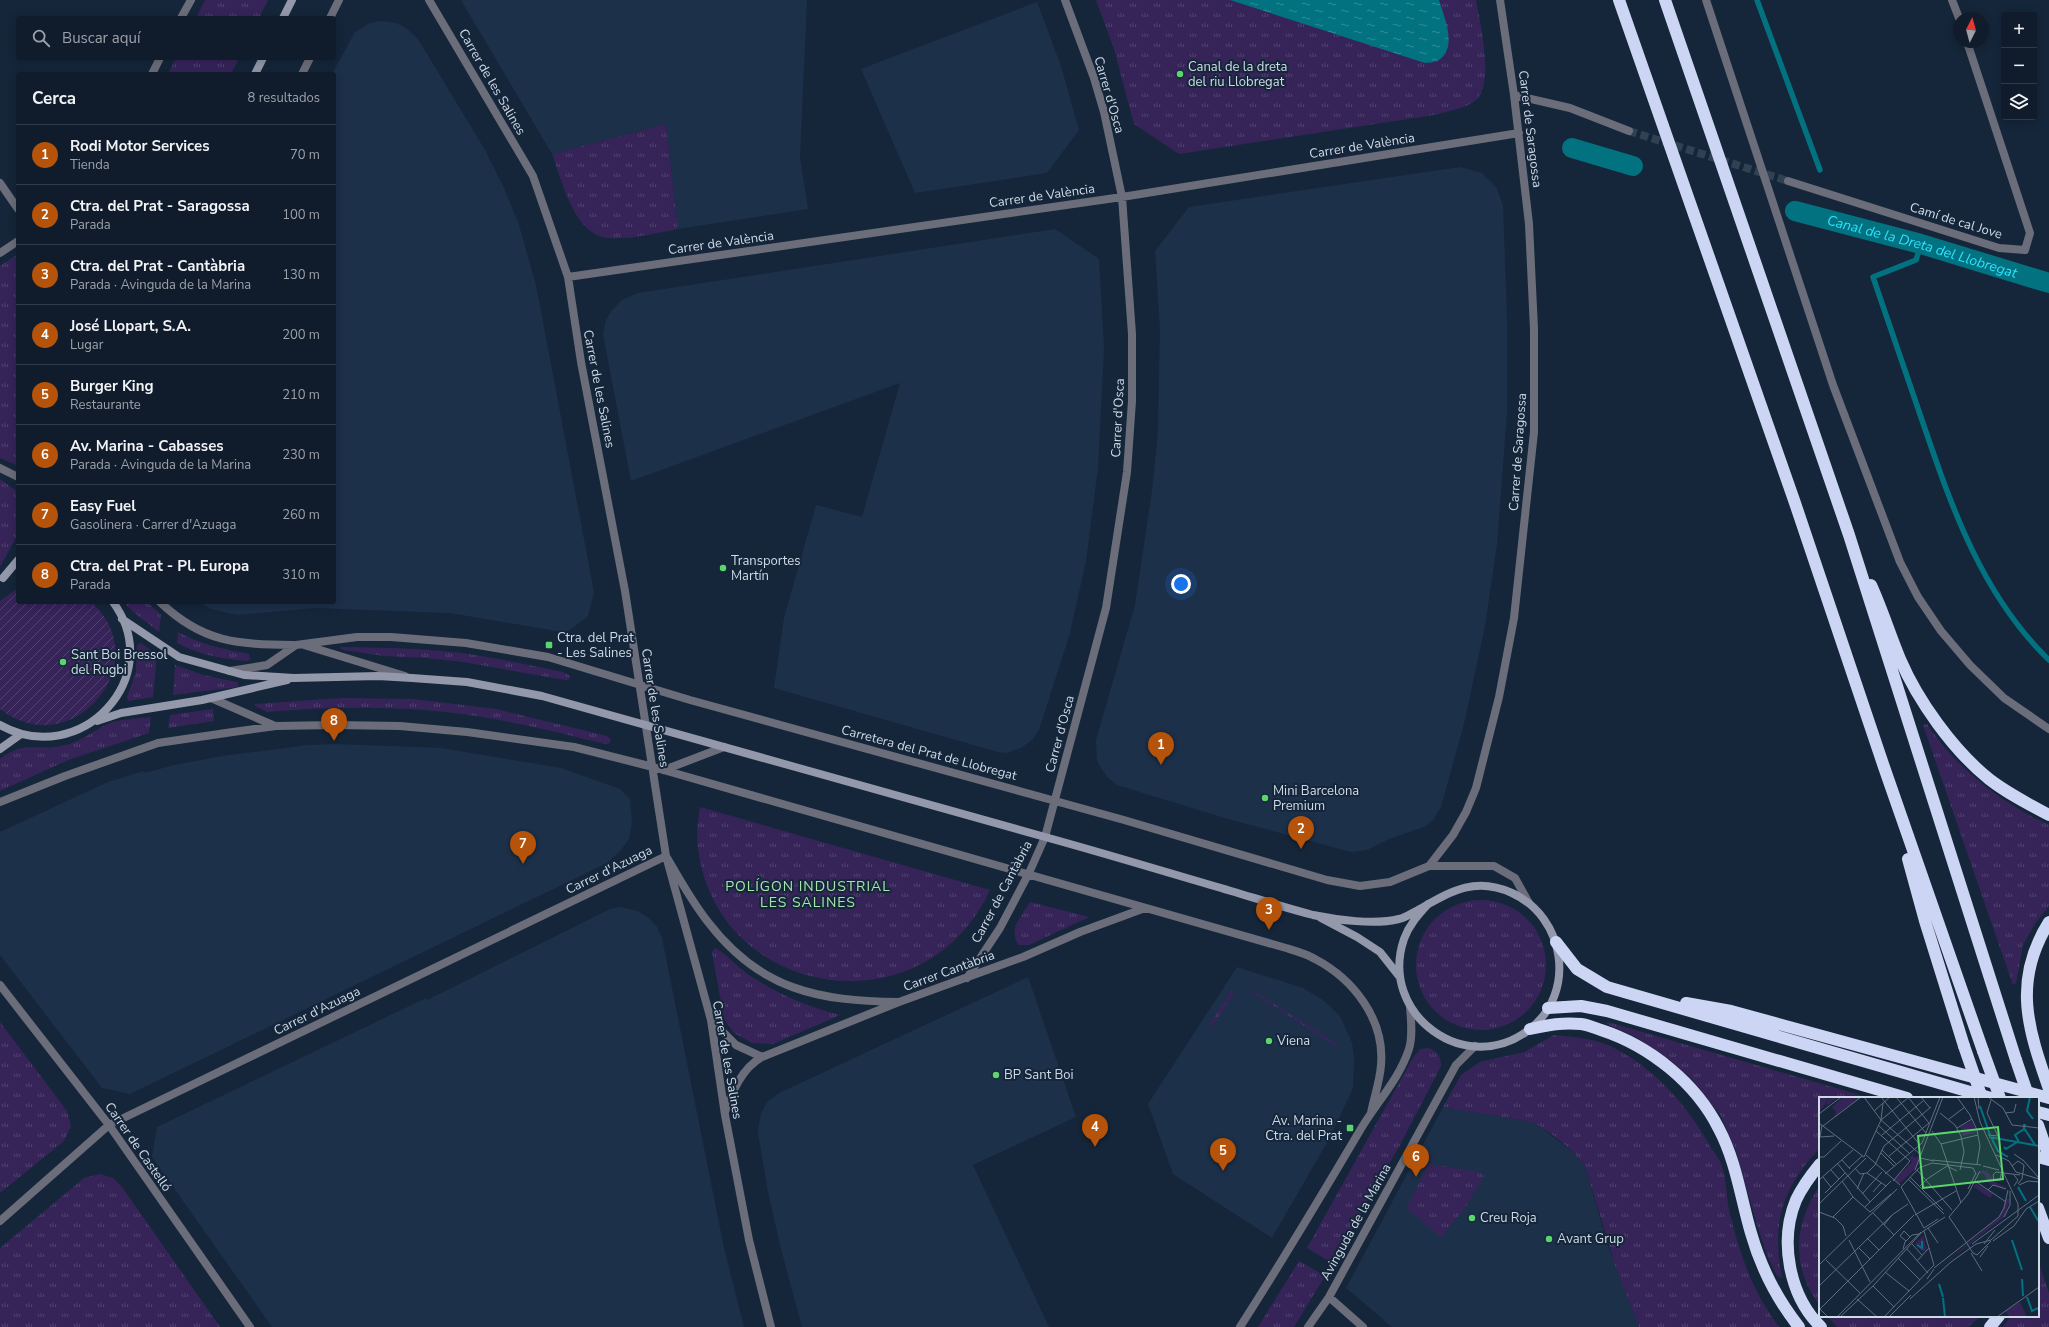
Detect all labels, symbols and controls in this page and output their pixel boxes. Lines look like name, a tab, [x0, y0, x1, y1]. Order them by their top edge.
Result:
north arrow	[1953, 12, 1989, 48]
map controls	[2001, 12, 2037, 120]
button: +	[2001, 12, 2037, 48]
search box	[16, 16, 336, 60]
street label: Carrer de les Salines	[454, 26, 530, 138]
icon: search	[30, 27, 52, 49]
text: Buscar aquí	[62, 28, 140, 48]
button: −	[2001, 48, 2037, 84]
street label: Carrer d'Osca	[1089, 55, 1129, 135]
place label: Canal de la dreta del riu Llobregat	[1188, 58, 1287, 91]
marker: Canal de la dreta del riu Llobregat	[1175, 69, 1185, 79]
street label: Carrer de Saragossa	[1514, 69, 1546, 189]
button: layers	[2001, 84, 2037, 120]
text: Cerca	[32, 87, 76, 110]
text: 8 resultados	[248, 89, 320, 107]
street label: Carrer de València	[1308, 129, 1416, 163]
text: Rodi Motor Services	[70, 136, 210, 156]
text: 1	[41, 146, 49, 164]
text: 70 m	[290, 146, 320, 164]
text: Tienda	[70, 156, 110, 174]
street label: Carrer de València	[988, 180, 1096, 212]
text: Ctra. del Prat - Saragossa	[70, 196, 250, 216]
street label: Camí de cal Jove	[1908, 198, 2004, 244]
text: 2	[41, 206, 49, 224]
text: 100 m	[282, 206, 320, 224]
water label: Canal de la Dreta del Llobregat	[1825, 210, 2021, 283]
text: Parada	[70, 216, 111, 234]
street label: Carrer de València	[667, 227, 775, 259]
text: Ctra. del Prat - Cantàbria	[70, 256, 245, 276]
text: 3	[41, 266, 49, 284]
text: 130 m	[282, 266, 320, 284]
text: Parada · Avinguda de la Marina	[70, 276, 251, 294]
text: José Llopart, S.A.	[70, 316, 191, 336]
text: 4	[41, 326, 49, 344]
text: 200 m	[282, 326, 320, 344]
street label: Carrer de les Salines	[579, 328, 619, 450]
text: Lugar	[70, 336, 103, 354]
text: Burger King	[70, 376, 154, 396]
street label: Carrer d'Osca	[1107, 378, 1129, 458]
text: 5	[41, 386, 49, 404]
text: 210 m	[282, 386, 320, 404]
street label: Carrer de Saragossa	[1505, 393, 1531, 511]
text: Restaurante	[70, 396, 141, 414]
text: Av. Marina - Cabasses	[70, 436, 224, 456]
text: 6	[41, 446, 49, 464]
text: 230 m	[282, 446, 320, 464]
text: Parada · Avinguda de la Marina	[70, 456, 251, 474]
text: Easy Fuel	[70, 496, 136, 516]
text: 7	[41, 506, 49, 524]
text: 260 m	[282, 506, 320, 524]
text: Gasolinera · Carrer d'Azuaga	[70, 516, 236, 534]
place label: Transportes Martín	[731, 552, 800, 585]
text: Ctra. del Prat - Pl. Europa	[70, 556, 249, 576]
marker: Transportes Martín	[718, 563, 728, 573]
text: 8	[41, 566, 49, 584]
text: 310 m	[282, 566, 320, 584]
your location	[1171, 574, 1191, 594]
text: Parada	[70, 576, 111, 594]
place label: Ctra. del Prat - Les Salines	[557, 629, 634, 662]
marker: Ctra. del Prat - Les Salines	[544, 640, 554, 650]
place label: Sant Boi Bressol del Rugbi	[71, 646, 168, 679]
street label: Carrer de les Salines	[637, 647, 673, 769]
marker: Sant Boi Bressol del Rugbi	[58, 657, 68, 667]
street label: Carrer d'Osca	[1041, 693, 1079, 775]
pin: 8	[321, 708, 347, 741]
street label: Carretera del Prat de Llobregat	[839, 721, 1019, 785]
pin: 1	[1148, 732, 1174, 765]
place label: Mini Barcelona Premium	[1273, 782, 1359, 815]
marker: Mini Barcelona Premium	[1260, 793, 1270, 803]
pin: 2	[1288, 816, 1314, 849]
pin: 7	[510, 831, 536, 864]
street label: Carrer de Cantàbria	[967, 838, 1037, 946]
street label: Carrer d'Azuaga	[563, 841, 655, 899]
district label: POLÍGON INDUSTRIAL LES SALINES	[725, 877, 891, 912]
pin: 3	[1256, 897, 1282, 930]
street label: Carrer Cantàbria	[901, 946, 997, 996]
street label: Carrer d'Azuaga	[271, 982, 363, 1040]
street label: Carrer de les Salines	[708, 999, 746, 1121]
place label: Viena	[1276, 1032, 1310, 1050]
marker: Viena	[1264, 1036, 1274, 1046]
place label: BP Sant Boi	[1004, 1066, 1074, 1084]
marker: BP Sant Boi	[991, 1070, 1001, 1080]
inset map	[1819, 1097, 2039, 1317]
street label: Carrer de Castelló	[100, 1099, 176, 1195]
place label: Av. Marina - Ctra. del Prat	[1265, 1112, 1342, 1145]
pin: 4	[1082, 1114, 1108, 1147]
marker: Av. Marina - Ctra. del Prat	[1345, 1123, 1355, 1133]
pin: 5	[1210, 1138, 1236, 1171]
pin: 6	[1403, 1144, 1429, 1177]
street label: Avinguda de la Marina	[1316, 1160, 1396, 1284]
place label: Creu Roja	[1480, 1209, 1537, 1227]
marker: Creu Roja	[1467, 1213, 1477, 1223]
place label: Avant Grup	[1557, 1230, 1624, 1248]
marker: Avant Grup	[1544, 1234, 1554, 1244]

